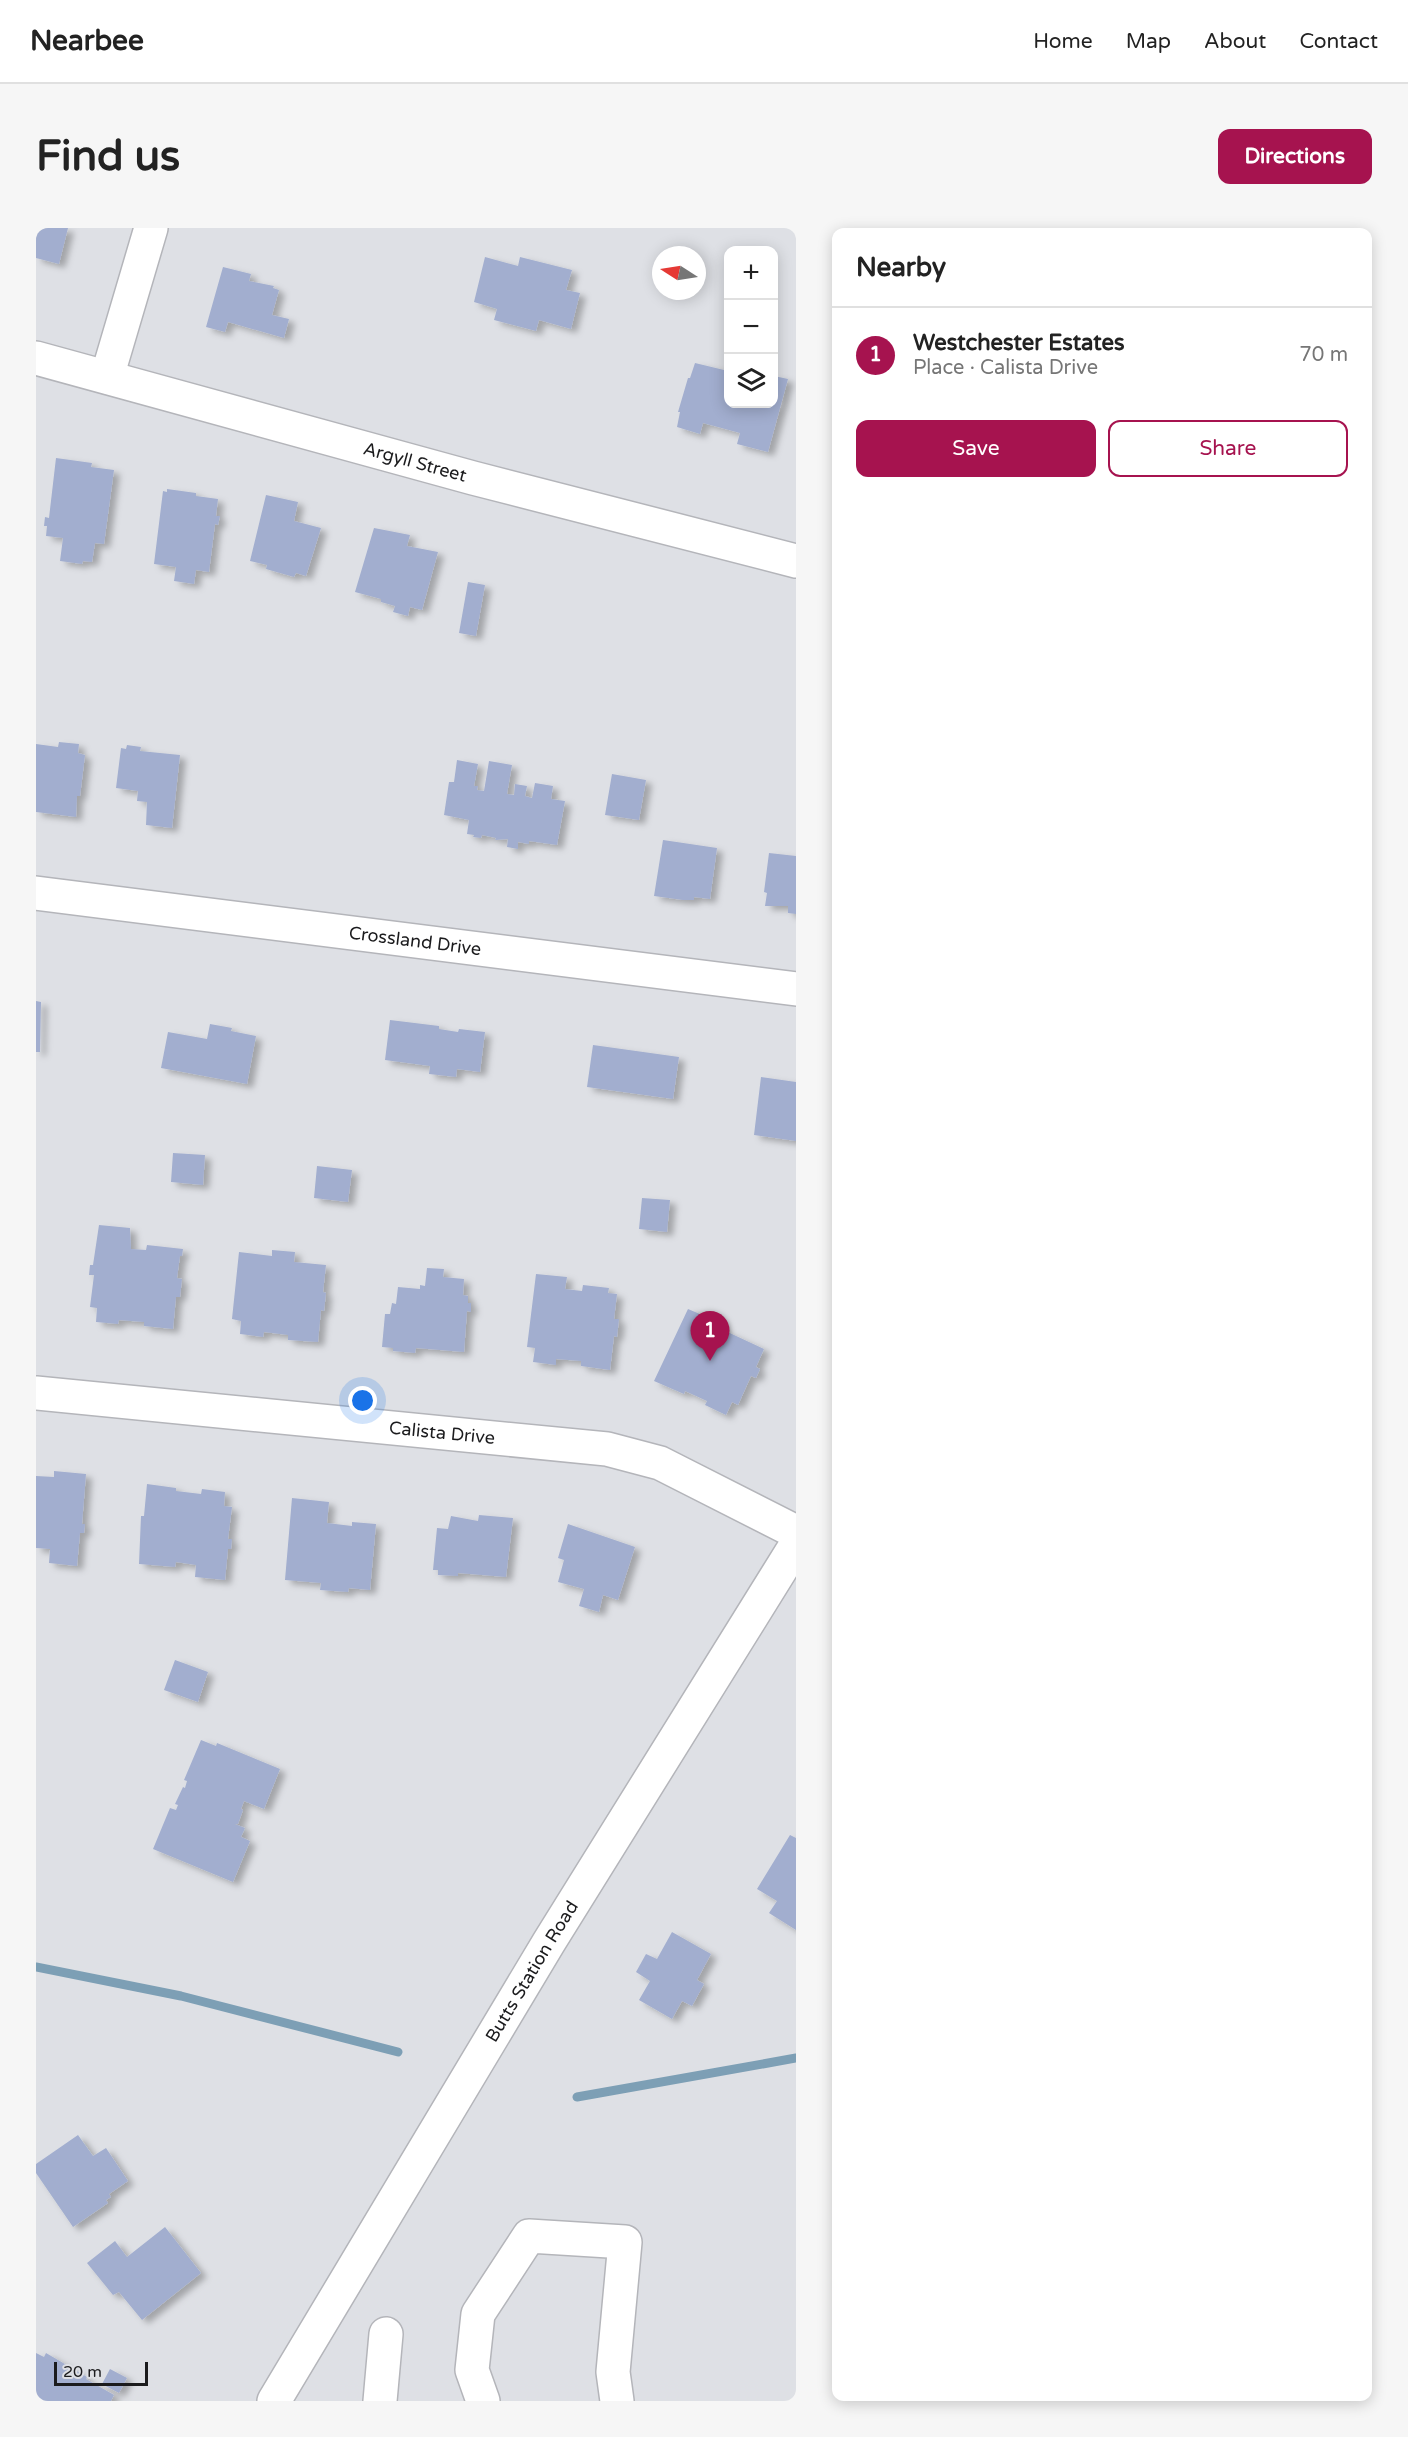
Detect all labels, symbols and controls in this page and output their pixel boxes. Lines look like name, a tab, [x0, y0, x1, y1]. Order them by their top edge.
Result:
text: Nearbee	[30, 24, 144, 58]
text: Home	[1033, 29, 1093, 54]
text: Map	[1126, 29, 1171, 54]
text: About	[1204, 29, 1266, 54]
text: Contact	[1299, 29, 1378, 54]
button: Directions	[1218, 129, 1372, 184]
text: Find us	[36, 131, 180, 182]
north arrow	[652, 246, 706, 300]
map controls	[724, 246, 778, 408]
button: +	[724, 246, 778, 300]
text: Nearby	[856, 252, 946, 283]
button: −	[724, 300, 778, 354]
text: Westchester Estates	[913, 330, 1124, 356]
text: 1	[869, 343, 882, 367]
text: 70 m	[1299, 343, 1348, 367]
button: layers	[724, 354, 778, 408]
text: Place · Calista Drive	[913, 356, 1098, 380]
button: Save	[856, 420, 1096, 477]
button: Share	[1108, 420, 1348, 477]
street label: Argyll Street	[361, 437, 469, 487]
street label: Crossland Drive	[348, 922, 482, 960]
pin: 1	[690, 1312, 730, 1361]
your location	[348, 1386, 377, 1415]
street label: Calista Drive	[388, 1417, 496, 1449]
street label: Butts Station Road	[481, 1897, 583, 2046]
scale bar	[54, 2359, 148, 2386]
text: 20 m	[63, 2362, 102, 2382]

